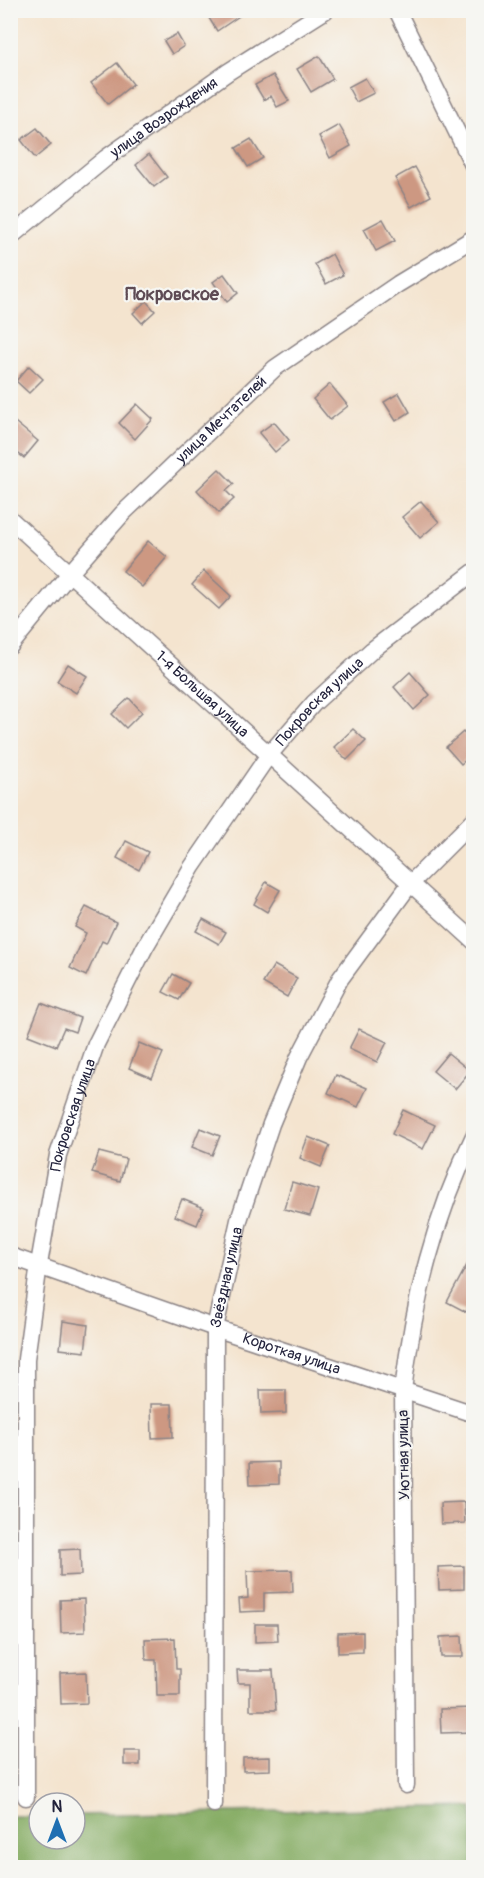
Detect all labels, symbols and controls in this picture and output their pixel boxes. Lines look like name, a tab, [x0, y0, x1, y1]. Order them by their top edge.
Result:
street label: улица Возрождения	[106, 73, 221, 162]
district label: Покровское	[125, 283, 220, 306]
street label: улица Мечтателей	[171, 372, 270, 468]
street label: 1-я Большая улица	[152, 647, 253, 741]
street label: Покровская улица	[272, 653, 367, 750]
street label: Покровская улица	[46, 1056, 100, 1173]
street label: Звёздная улица	[206, 1225, 247, 1330]
street label: Короткая улица	[240, 1328, 343, 1379]
street label: Уютная улица	[394, 1410, 414, 1500]
north arrow	[27, 1791, 87, 1851]
text: N	[52, 1797, 63, 1817]

